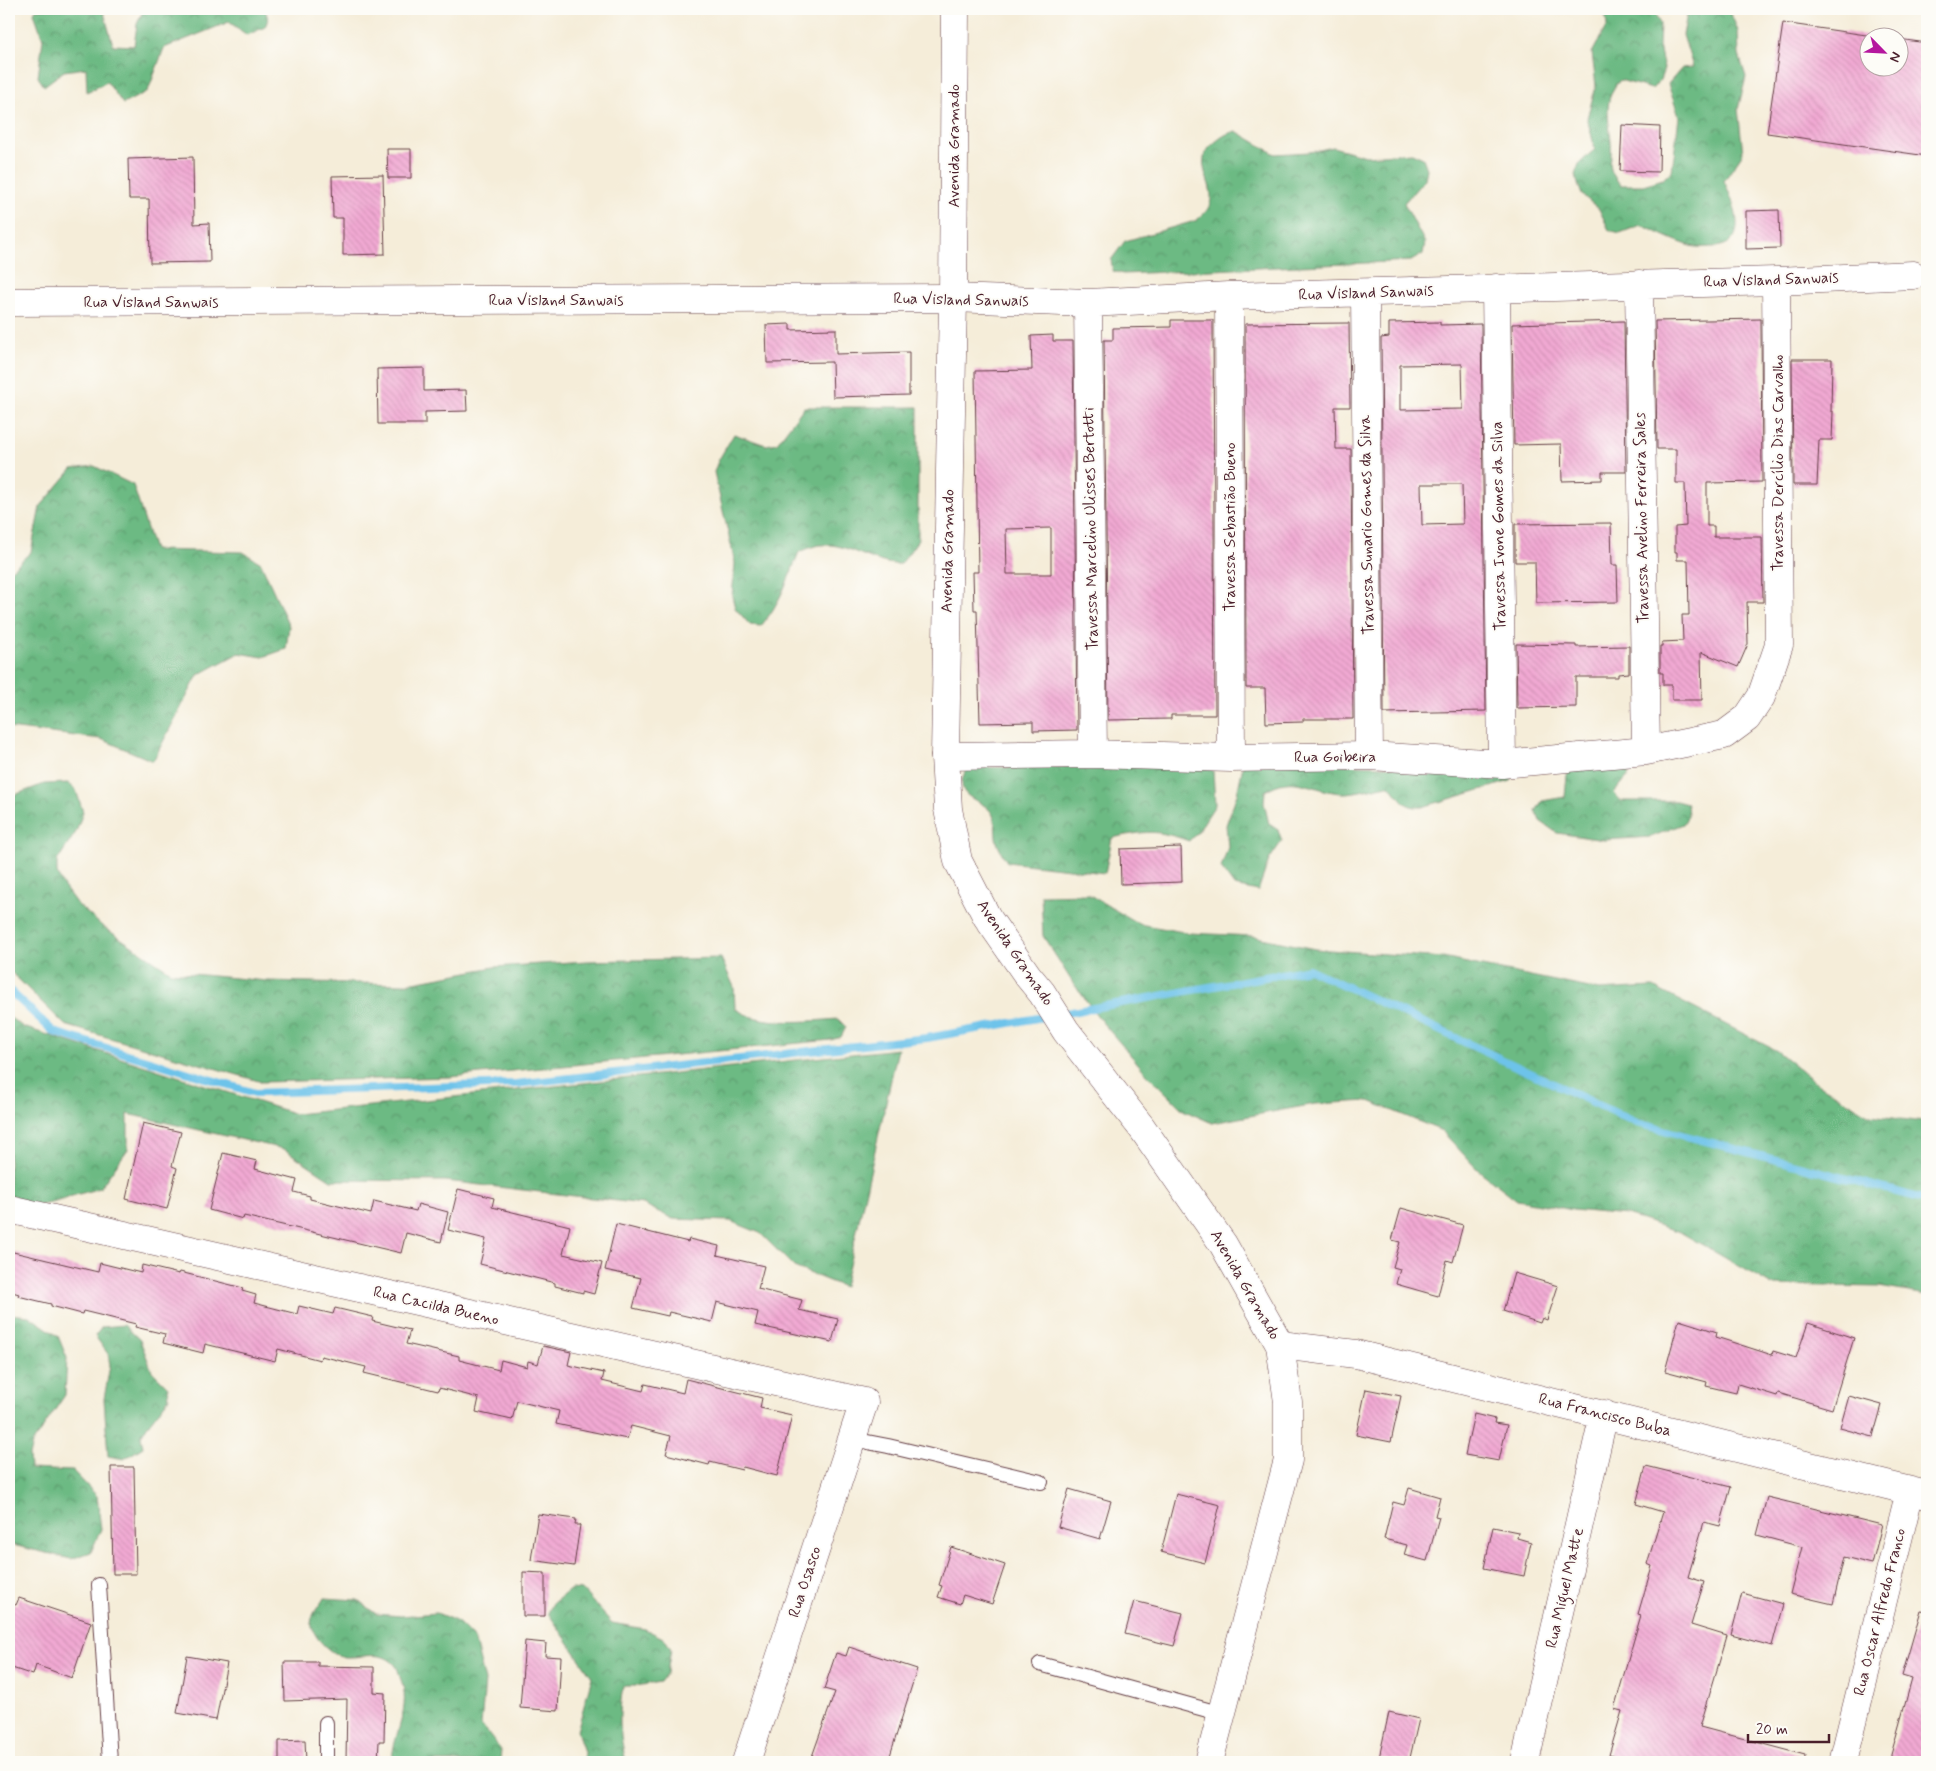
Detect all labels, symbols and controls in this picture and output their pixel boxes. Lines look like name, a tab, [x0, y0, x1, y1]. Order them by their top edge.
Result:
north arrow	[1858, 28, 1908, 78]
text: N	[1885, 49, 1905, 65]
street label: Avenida Gramado	[944, 84, 965, 208]
street label: Rua Visland Sanwais	[1703, 267, 1839, 293]
street label: Rua Visland Sanwais	[1298, 280, 1434, 306]
street label: Rua Visland Sanwais	[893, 288, 1029, 312]
street label: Rua Visland Sanwais	[488, 290, 624, 311]
street label: Rua Visland Sanwais	[83, 292, 219, 313]
street label: Travessa Dercílio Dias Carvalho	[1768, 355, 1789, 571]
street label: Travessa Marcelino Ulisses Bertotti	[1078, 407, 1104, 651]
street label: Travessa Avelino Ferreira Sales	[1630, 412, 1654, 624]
street label: Travessa Sunario Gomes da Silva	[1355, 415, 1379, 635]
street label: Travessa Ivone Gomes da Silva	[1487, 421, 1511, 631]
street label: Travessa Sebastião Bueno	[1220, 442, 1241, 612]
street label: Avenida Gramado	[936, 489, 960, 613]
street label: Rua Goibeira	[1294, 747, 1376, 768]
street label: Avenida Gramado	[972, 896, 1058, 1010]
street label: Avenida Gramado	[1205, 1226, 1285, 1344]
street label: Rua Cacilda Bueno	[371, 1281, 501, 1331]
street label: Rua Francisco Buba	[1536, 1388, 1674, 1442]
street label: Rua Miguel Matte	[1541, 1526, 1590, 1651]
street label: Rua Oscar Alfredo Franco	[1849, 1526, 1911, 1698]
street label: Rua Osasco	[784, 1544, 826, 1620]
scale bar	[1748, 1711, 1830, 1743]
text: 20 m	[1756, 1720, 1788, 1740]

